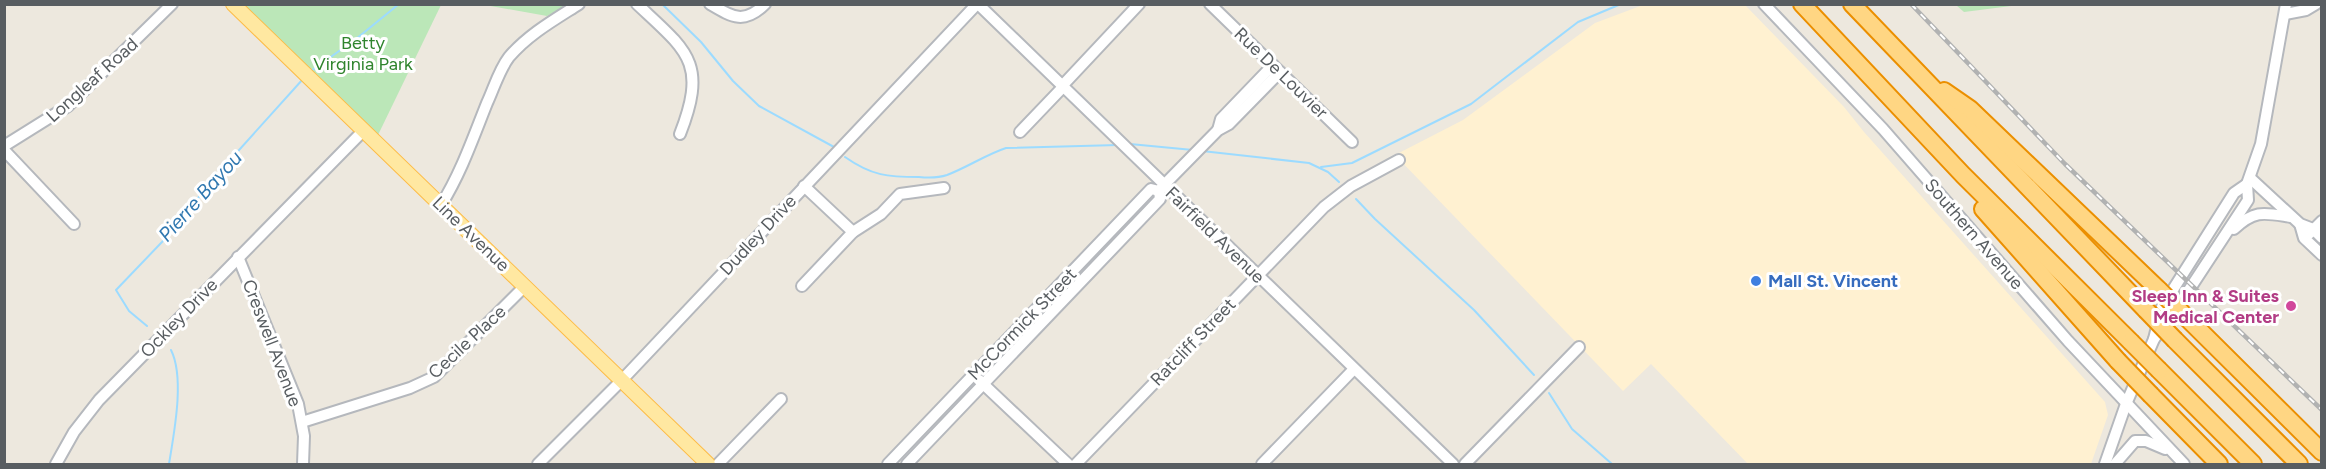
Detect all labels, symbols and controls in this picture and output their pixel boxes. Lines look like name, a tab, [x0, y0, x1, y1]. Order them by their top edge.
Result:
street label: Rue De Louvier	[1230, 23, 1332, 123]
park label: Betty Virginia Park	[313, 32, 413, 75]
street label: Longleaf Road	[42, 33, 142, 127]
water label: Pierre Bayou	[153, 146, 247, 246]
street label: Southern Avenue	[1920, 174, 2028, 294]
street label: Fairfield Avenue	[1161, 182, 1269, 288]
street label: Dudley Drive	[715, 190, 801, 280]
street label: Line Avenue	[428, 192, 514, 276]
street label: McCormick Street	[963, 263, 1081, 385]
place label: Mall St. Vincent	[1768, 270, 1898, 292]
street label: Ockley Drive	[136, 274, 222, 362]
marker: Mall St. Vincent	[1749, 274, 1763, 288]
street label: Creswell Avenue	[238, 276, 306, 410]
place label: Sleep Inn & Suites Medical Center	[2131, 285, 2280, 328]
street label: Ratcliff Street	[1146, 294, 1240, 390]
marker: Sleep Inn & Suites Medical Center	[2284, 299, 2298, 313]
street label: Cecile Place	[424, 300, 510, 383]

